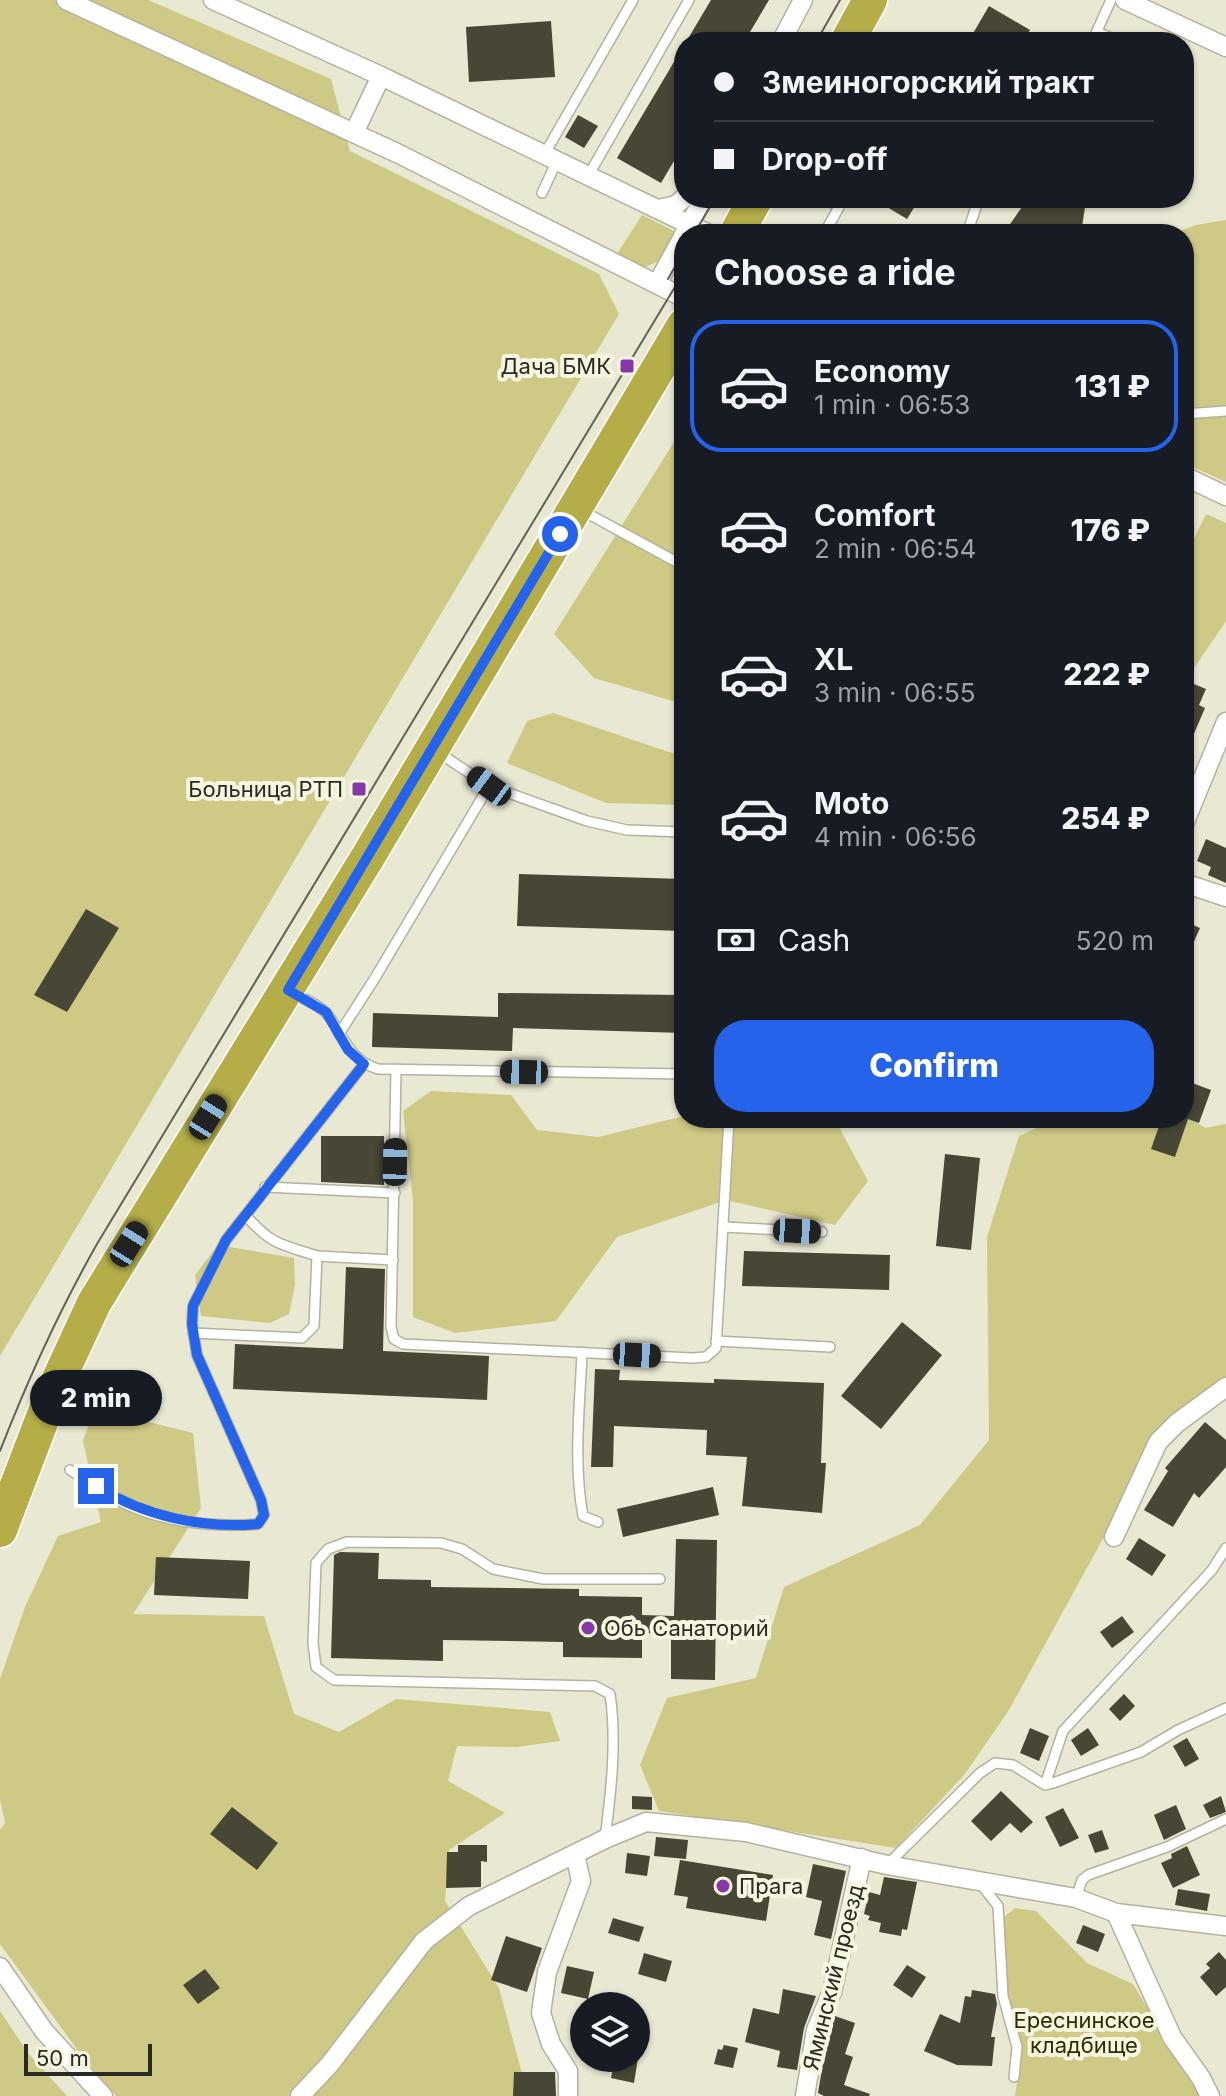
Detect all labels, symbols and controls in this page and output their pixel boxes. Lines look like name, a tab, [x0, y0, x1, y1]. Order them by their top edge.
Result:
text: Змеиногорский тракт	[762, 64, 1094, 100]
text: Drop-off	[762, 141, 888, 177]
text: Choose a ride	[714, 250, 956, 294]
icon: car	[718, 350, 790, 422]
place label: Дача БМК	[501, 353, 611, 379]
text: Economy	[814, 353, 950, 389]
marker: Дача БМК	[618, 357, 636, 375]
text: 131 ₽	[1075, 368, 1150, 404]
text: 1 min · 06:53	[814, 389, 970, 420]
icon: car	[718, 494, 790, 566]
text: Comfort	[814, 497, 935, 533]
text: 176 ₽	[1070, 512, 1150, 548]
route start	[542, 516, 578, 552]
text: 2 min · 06:54	[814, 533, 976, 564]
icon: car	[718, 638, 790, 710]
text: XL	[814, 641, 853, 677]
text: 222 ₽	[1063, 656, 1150, 692]
text: 3 min · 06:55	[814, 677, 976, 708]
car	[463, 762, 515, 810]
place label: Больница РТП	[188, 776, 343, 802]
marker: Больница РТП	[350, 780, 368, 798]
icon: car	[718, 782, 790, 854]
text: Moto	[814, 785, 889, 821]
text: 254 ₽	[1061, 800, 1150, 836]
text: 4 min · 06:56	[814, 821, 977, 852]
icon: cash	[714, 918, 758, 962]
text: Cash	[778, 922, 850, 958]
text: 520 m	[1076, 925, 1154, 956]
button: Confirm	[714, 1020, 1154, 1112]
car	[500, 1060, 548, 1084]
car	[185, 1090, 231, 1144]
car	[383, 1138, 407, 1186]
car	[106, 1217, 152, 1271]
car	[772, 1218, 822, 1244]
car	[612, 1342, 662, 1368]
callout: 2 min	[30, 1370, 162, 1426]
text: 2 min	[61, 1382, 131, 1413]
route end	[78, 1468, 114, 1504]
place label: Обь Санаторий	[604, 1615, 769, 1641]
marker: Обь Санаторий	[579, 1619, 597, 1637]
place label: Прага	[739, 1873, 803, 1899]
marker: Прага	[714, 1877, 732, 1895]
street label: Яминский проезд	[797, 1881, 869, 2073]
map controls	[570, 1992, 650, 2072]
button: layers	[570, 1992, 650, 2072]
park label: Ереснинское кладбище	[1013, 2007, 1155, 2058]
scale bar	[24, 2040, 152, 2076]
text: 50 m	[36, 2045, 89, 2071]

